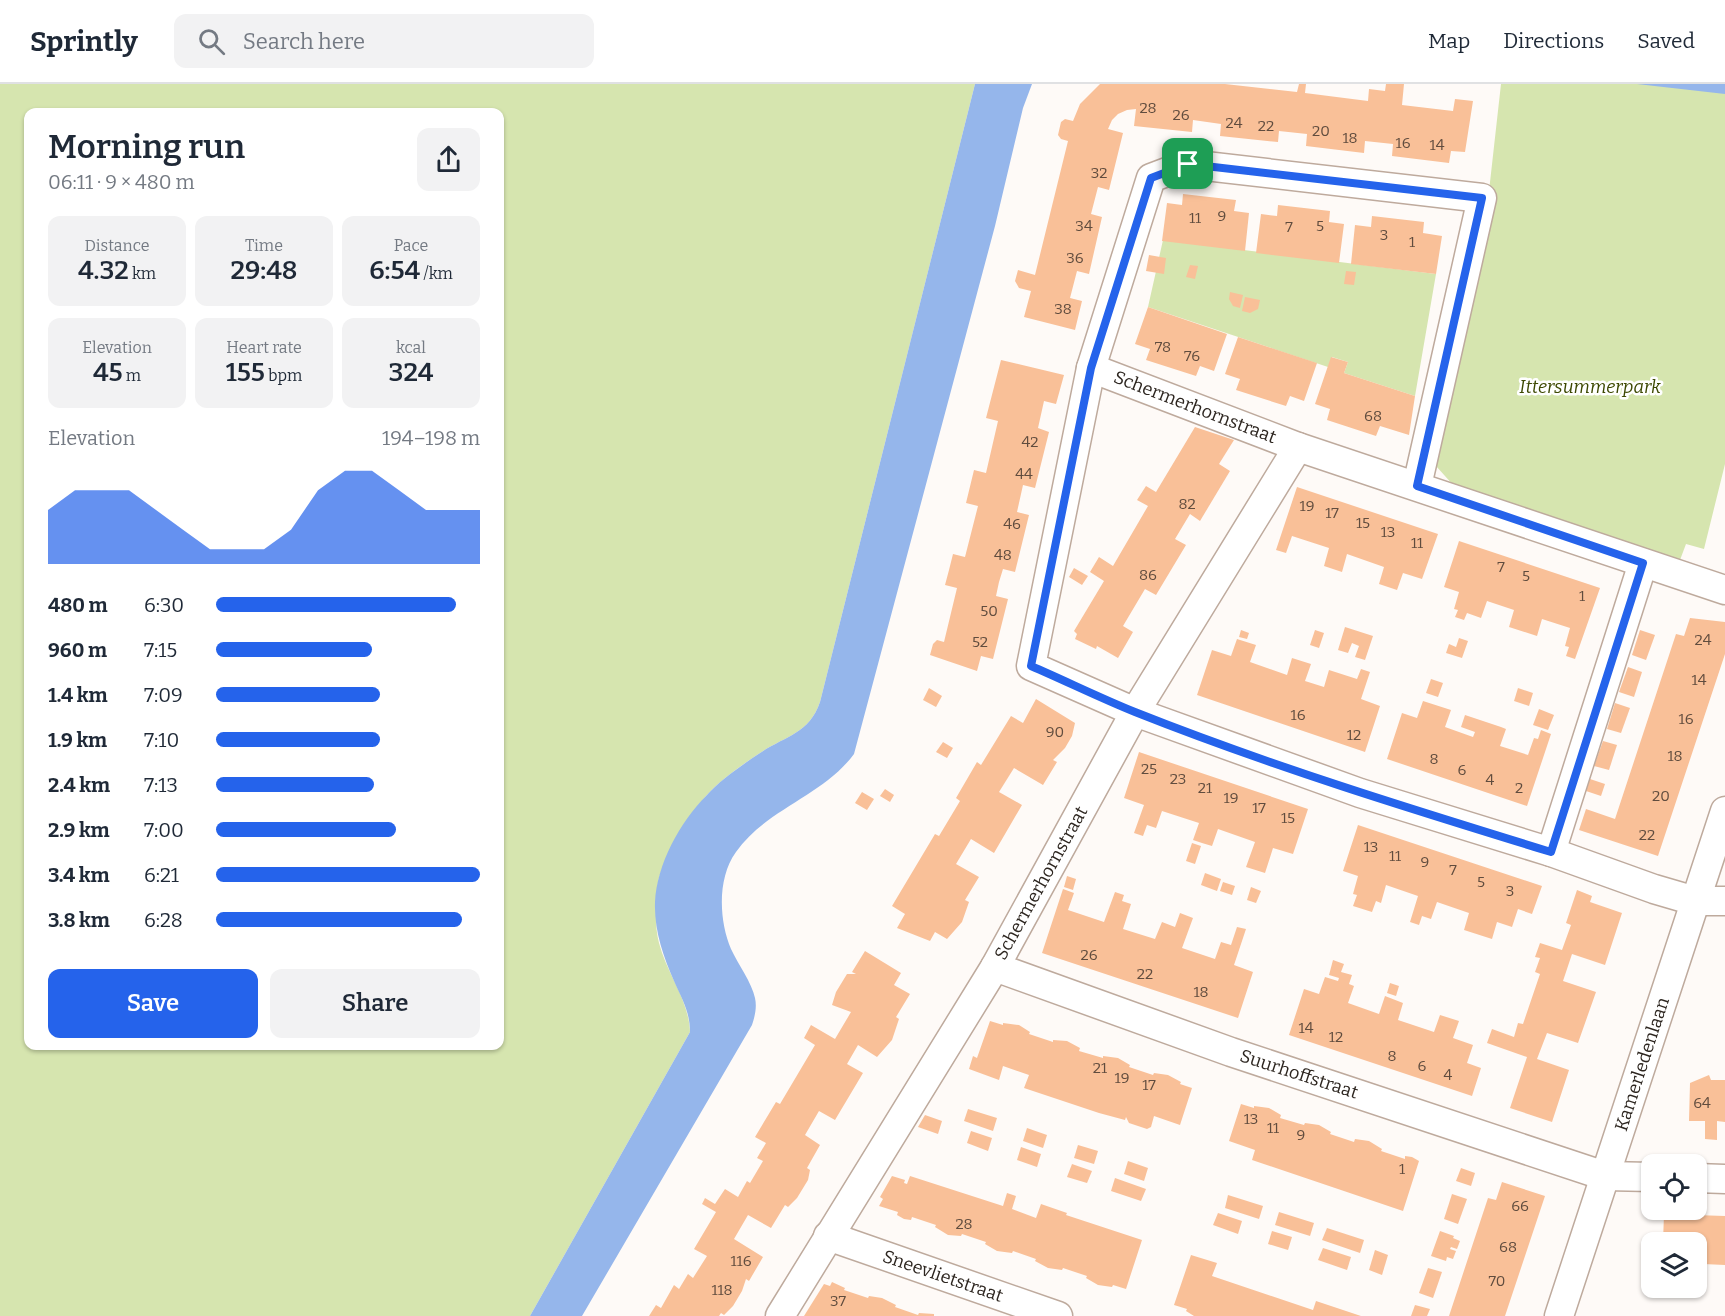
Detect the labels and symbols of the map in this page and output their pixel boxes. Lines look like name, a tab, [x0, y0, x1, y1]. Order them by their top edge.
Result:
house number: 28	[1139, 99, 1157, 117]
house number: 26	[1173, 106, 1190, 124]
house number: 24	[1226, 114, 1243, 132]
house number: 22	[1258, 117, 1274, 135]
house number: 20	[1312, 122, 1330, 140]
house number: 18	[1342, 129, 1358, 147]
house number: 16	[1396, 134, 1411, 152]
house number: 14	[1430, 136, 1445, 154]
pin	[1162, 138, 1213, 189]
house number: 32	[1091, 164, 1107, 182]
house number: 9	[1218, 207, 1226, 225]
house number: 11	[1189, 209, 1201, 227]
house number: 34	[1075, 217, 1093, 235]
house number: 5	[1316, 217, 1324, 235]
house number: 7	[1285, 218, 1293, 236]
house number: 3	[1380, 226, 1388, 244]
house number: 1	[1409, 233, 1415, 251]
house number: 36	[1066, 249, 1084, 267]
house number: 38	[1054, 300, 1072, 318]
house number: 78	[1155, 338, 1171, 356]
house number: 76	[1184, 347, 1200, 365]
street label: Schermerhornstraat	[1111, 366, 1280, 448]
park label: Ittersummerpark	[1519, 376, 1661, 398]
house number: 68	[1364, 407, 1382, 425]
house number: 42	[1022, 433, 1038, 451]
house number: 44	[1015, 465, 1033, 483]
house number: 82	[1178, 495, 1196, 513]
house number: 19	[1300, 497, 1314, 515]
house number: 17	[1325, 504, 1339, 522]
house number: 15	[1356, 514, 1370, 532]
house number: 46	[1003, 515, 1021, 533]
house number: 13	[1381, 523, 1395, 541]
house number: 11	[1411, 534, 1423, 552]
house number: 48	[994, 546, 1012, 564]
house number: 7	[1497, 558, 1505, 576]
house number: 86	[1139, 566, 1157, 584]
house number: 5	[1522, 567, 1530, 585]
house number: 1	[1579, 587, 1585, 605]
house number: 50	[980, 602, 998, 620]
house number: 24	[1695, 631, 1712, 649]
house number: 52	[972, 633, 988, 651]
house number: 14	[1692, 671, 1707, 689]
house number: 16	[1291, 706, 1306, 724]
house number: 16	[1679, 710, 1694, 728]
house number: 90	[1046, 723, 1064, 741]
house number: 12	[1347, 726, 1361, 744]
house number: 18	[1667, 747, 1683, 765]
house number: 8	[1429, 750, 1439, 768]
house number: 25	[1141, 760, 1157, 778]
house number: 6	[1458, 761, 1467, 779]
house number: 23	[1170, 770, 1186, 788]
house number: 4	[1486, 771, 1495, 789]
house number: 21	[1198, 779, 1212, 797]
house number: 2	[1515, 779, 1523, 797]
house number: 20	[1652, 787, 1670, 805]
house number: 19	[1224, 789, 1238, 807]
house number: 17	[1252, 799, 1266, 817]
street label: Schermerhornstraat	[990, 802, 1093, 964]
house number: 15	[1281, 809, 1295, 827]
house number: 22	[1639, 826, 1655, 844]
house number: 13	[1364, 838, 1378, 856]
house number: 11	[1389, 847, 1401, 865]
house number: 9	[1421, 853, 1429, 871]
house number: 7	[1449, 861, 1457, 879]
house number: 5	[1477, 873, 1485, 891]
house number: 3	[1506, 882, 1514, 900]
house number: 26	[1081, 946, 1098, 964]
house number: 22	[1137, 965, 1153, 983]
house number: 18	[1193, 983, 1209, 1001]
street label: Kamerledenlaan	[1610, 994, 1674, 1134]
house number: 14	[1299, 1019, 1314, 1037]
house number: 12	[1329, 1028, 1343, 1046]
street label: Suurhoffstraat	[1237, 1045, 1361, 1104]
house number: 8	[1387, 1047, 1397, 1065]
house number: 6	[1418, 1057, 1427, 1075]
house number: 21	[1093, 1059, 1107, 1077]
house number: 4	[1444, 1066, 1453, 1084]
house number: 19	[1115, 1069, 1129, 1087]
house number: 17	[1142, 1076, 1156, 1094]
house number: 64	[1693, 1094, 1711, 1112]
house number: 13	[1244, 1110, 1258, 1128]
house number: 11	[1267, 1119, 1279, 1137]
house number: 9	[1297, 1126, 1305, 1144]
house number: 1	[1399, 1160, 1405, 1178]
house number: 66	[1511, 1197, 1529, 1215]
house number: 28	[955, 1215, 973, 1233]
house number: 68	[1499, 1238, 1517, 1256]
street label: Sneevlietstraat	[880, 1245, 1006, 1307]
house number: 116	[731, 1252, 752, 1270]
house number: 70	[1489, 1272, 1505, 1290]
house number: 118	[711, 1281, 733, 1299]
house number: 37	[830, 1292, 847, 1310]

